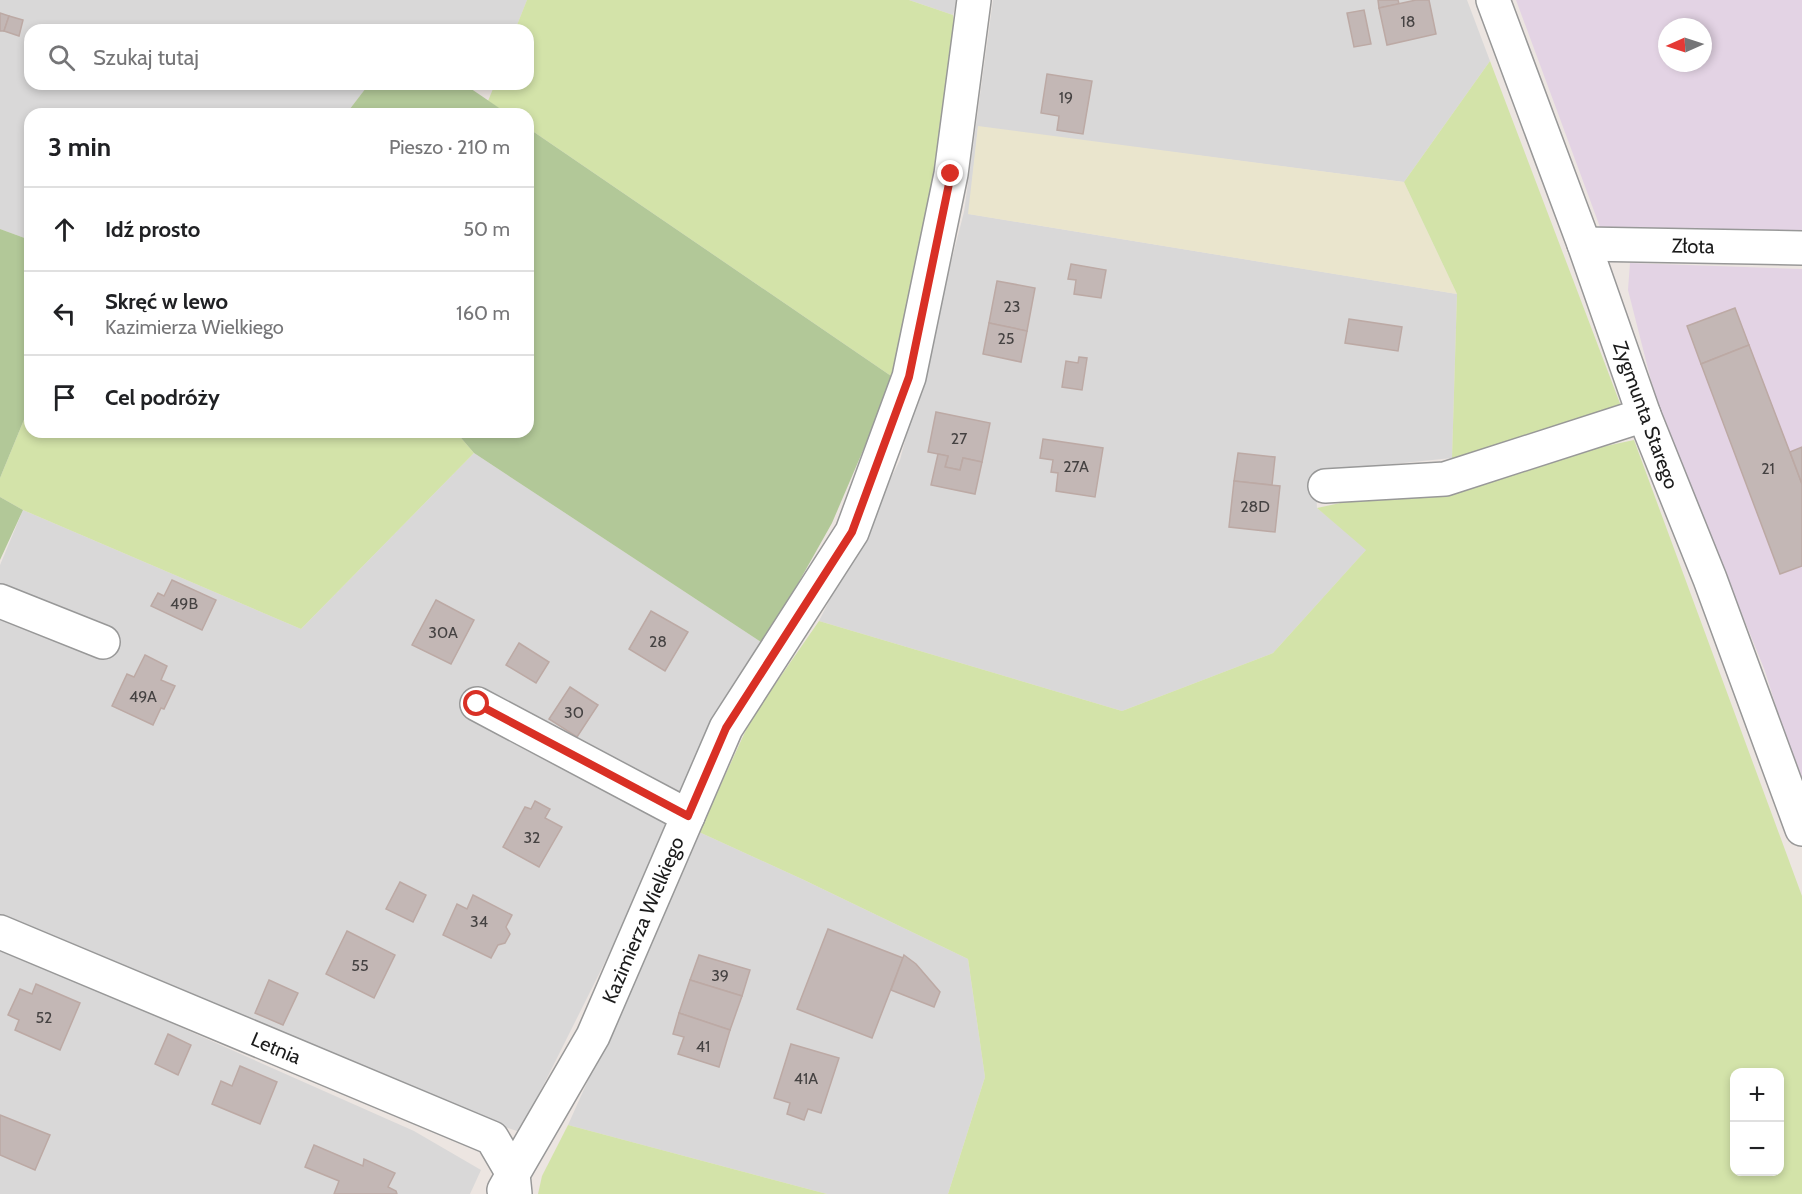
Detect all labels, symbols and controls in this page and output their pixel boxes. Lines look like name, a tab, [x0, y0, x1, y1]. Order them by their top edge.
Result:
house number: 18	[1401, 12, 1415, 31]
north arrow	[1658, 18, 1712, 72]
search box	[24, 24, 534, 90]
icon: search	[45, 41, 78, 74]
text: Szukaj tutaj	[93, 44, 199, 71]
house number: 19	[1059, 88, 1073, 107]
text: 3 min	[48, 131, 111, 163]
text: Pieszo · 210 m	[389, 135, 510, 159]
route end	[937, 160, 963, 186]
icon: ahead	[48, 213, 81, 246]
text: Idź prosto	[105, 216, 200, 243]
text: 50 m	[463, 217, 510, 241]
street label: Złota	[1671, 234, 1715, 258]
text: Skręć w lewo	[105, 288, 228, 315]
icon: left	[48, 297, 81, 330]
house number: 23	[1003, 297, 1021, 316]
text: 160 m	[456, 301, 510, 325]
text: Kazimierza Wielkiego	[105, 315, 284, 339]
house number: 25	[997, 329, 1015, 348]
street label: Zygmunta Starego	[1608, 338, 1684, 492]
icon: arrive	[48, 381, 81, 414]
text: Cel podróży	[105, 384, 220, 411]
house number: 27	[951, 429, 967, 448]
house number: 27A	[1063, 457, 1089, 476]
house number: 21	[1761, 459, 1775, 478]
house number: 28D	[1240, 497, 1270, 516]
house number: 49B	[170, 594, 198, 613]
house number: 30A	[428, 623, 458, 642]
house number: 28	[649, 632, 667, 651]
house number: 49A	[129, 687, 157, 706]
route start	[463, 690, 489, 716]
house number: 30	[564, 703, 584, 722]
house number: 32	[523, 828, 541, 847]
street label: Kazimierza Wielkiego	[597, 833, 689, 1007]
house number: 34	[470, 912, 488, 931]
house number: 55	[351, 956, 369, 975]
house number: 39	[711, 966, 729, 985]
house number: 52	[35, 1008, 53, 1027]
street label: Letnia	[247, 1027, 305, 1069]
house number: 41	[696, 1037, 710, 1056]
map controls	[1730, 1068, 1784, 1176]
button: +	[1730, 1068, 1784, 1122]
house number: 41A	[794, 1069, 818, 1088]
button: −	[1730, 1122, 1784, 1176]

